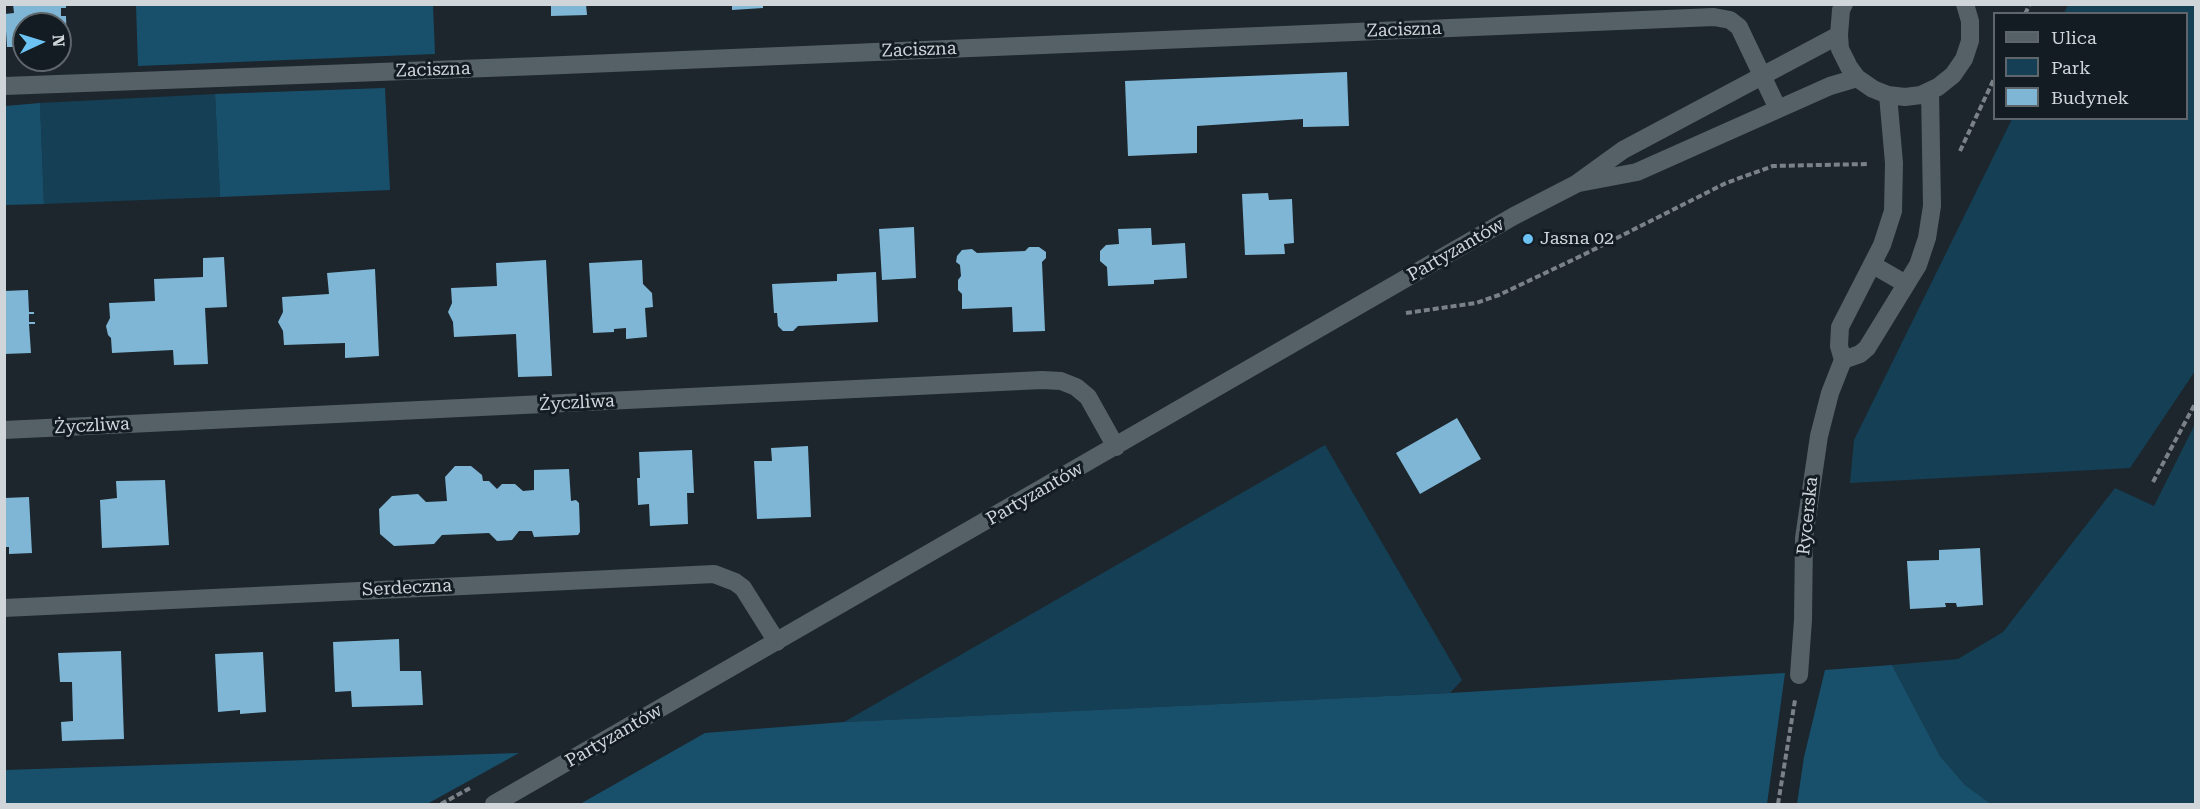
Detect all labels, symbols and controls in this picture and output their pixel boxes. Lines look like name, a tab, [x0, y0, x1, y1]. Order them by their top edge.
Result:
north arrow	[12, 12, 72, 72]
legend	[1993, 12, 2188, 120]
street label: Zaciszna	[1366, 18, 1442, 42]
text: Ulica	[2051, 27, 2097, 48]
text: N	[49, 34, 68, 48]
street label: Zaciszna	[881, 38, 957, 62]
text: Park	[2051, 57, 2091, 78]
street label: Zaciszna	[395, 58, 471, 82]
text: Budynek	[2051, 87, 2129, 108]
street label: Partyzantów	[1404, 214, 1508, 286]
place label: Jasna 02	[1540, 228, 1614, 250]
marker: Jasna 02	[1521, 232, 1535, 246]
street label: Życzliwa	[539, 390, 615, 416]
street label: Życzliwa	[54, 413, 130, 439]
street label: Partyzantów	[983, 458, 1087, 530]
street label: Rycerska	[1793, 476, 1823, 556]
street label: Serdeczna	[362, 575, 452, 601]
street label: Partyzantów	[562, 700, 666, 772]

